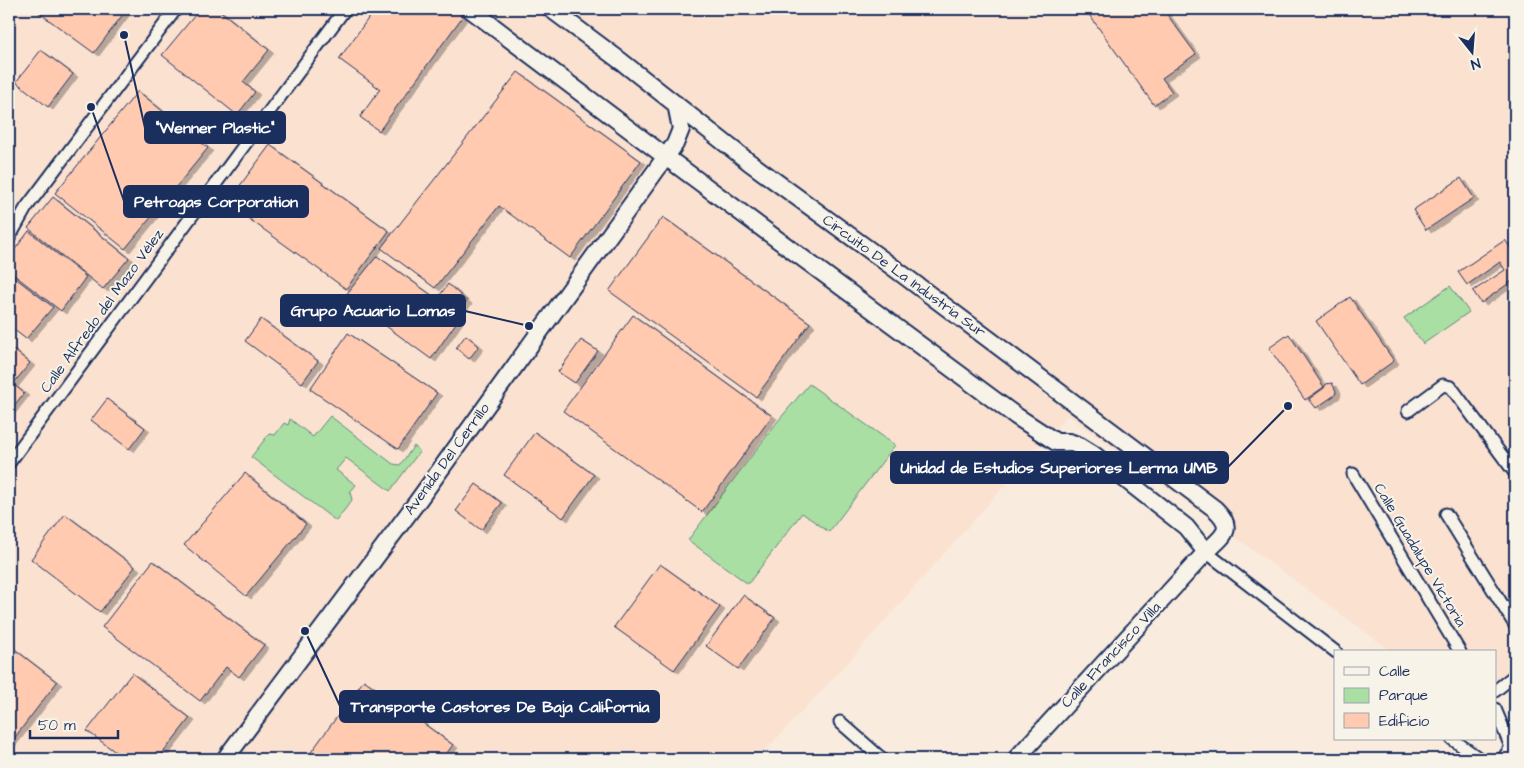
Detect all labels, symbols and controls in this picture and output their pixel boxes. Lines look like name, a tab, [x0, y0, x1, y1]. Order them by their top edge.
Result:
north arrow	[1446, 28, 1496, 78]
text: N	[1468, 53, 1483, 74]
callout: "Wenner Plastic"	[145, 112, 285, 143]
text: "Wenner Plastic"	[155, 117, 275, 139]
callout: Petrogas Corporation	[124, 186, 308, 217]
text: Petrogas Corporation	[134, 191, 298, 215]
street label: Circuito De La Industria Sur	[818, 210, 990, 342]
street label: Calle Alfredo del Mazo Vélez	[35, 224, 169, 397]
callout: Grupo Acuario Lomas	[281, 295, 465, 326]
text: Grupo Acuario Lomas	[291, 300, 455, 322]
street label: Avenida Del Cerrillo	[399, 398, 495, 519]
callout: Unidad de Estudios Superiores Lerma UMB	[891, 452, 1228, 483]
text: Unidad de Estudios Superiores Lerma UMB	[900, 457, 1218, 479]
street label: Calle Guadalupe Victoria	[1369, 479, 1472, 631]
street label: Calle Francisco Villa	[1056, 597, 1166, 713]
legend	[1334, 650, 1496, 740]
text: Calle	[1379, 661, 1410, 682]
text: Parque	[1379, 685, 1428, 706]
callout: Transporte Castores De Baja California	[340, 691, 659, 722]
text: Transporte Castores De Baja California	[350, 696, 650, 718]
scale bar	[30, 708, 118, 740]
text: Edificio	[1379, 711, 1430, 732]
text: 50 m	[38, 715, 76, 736]

